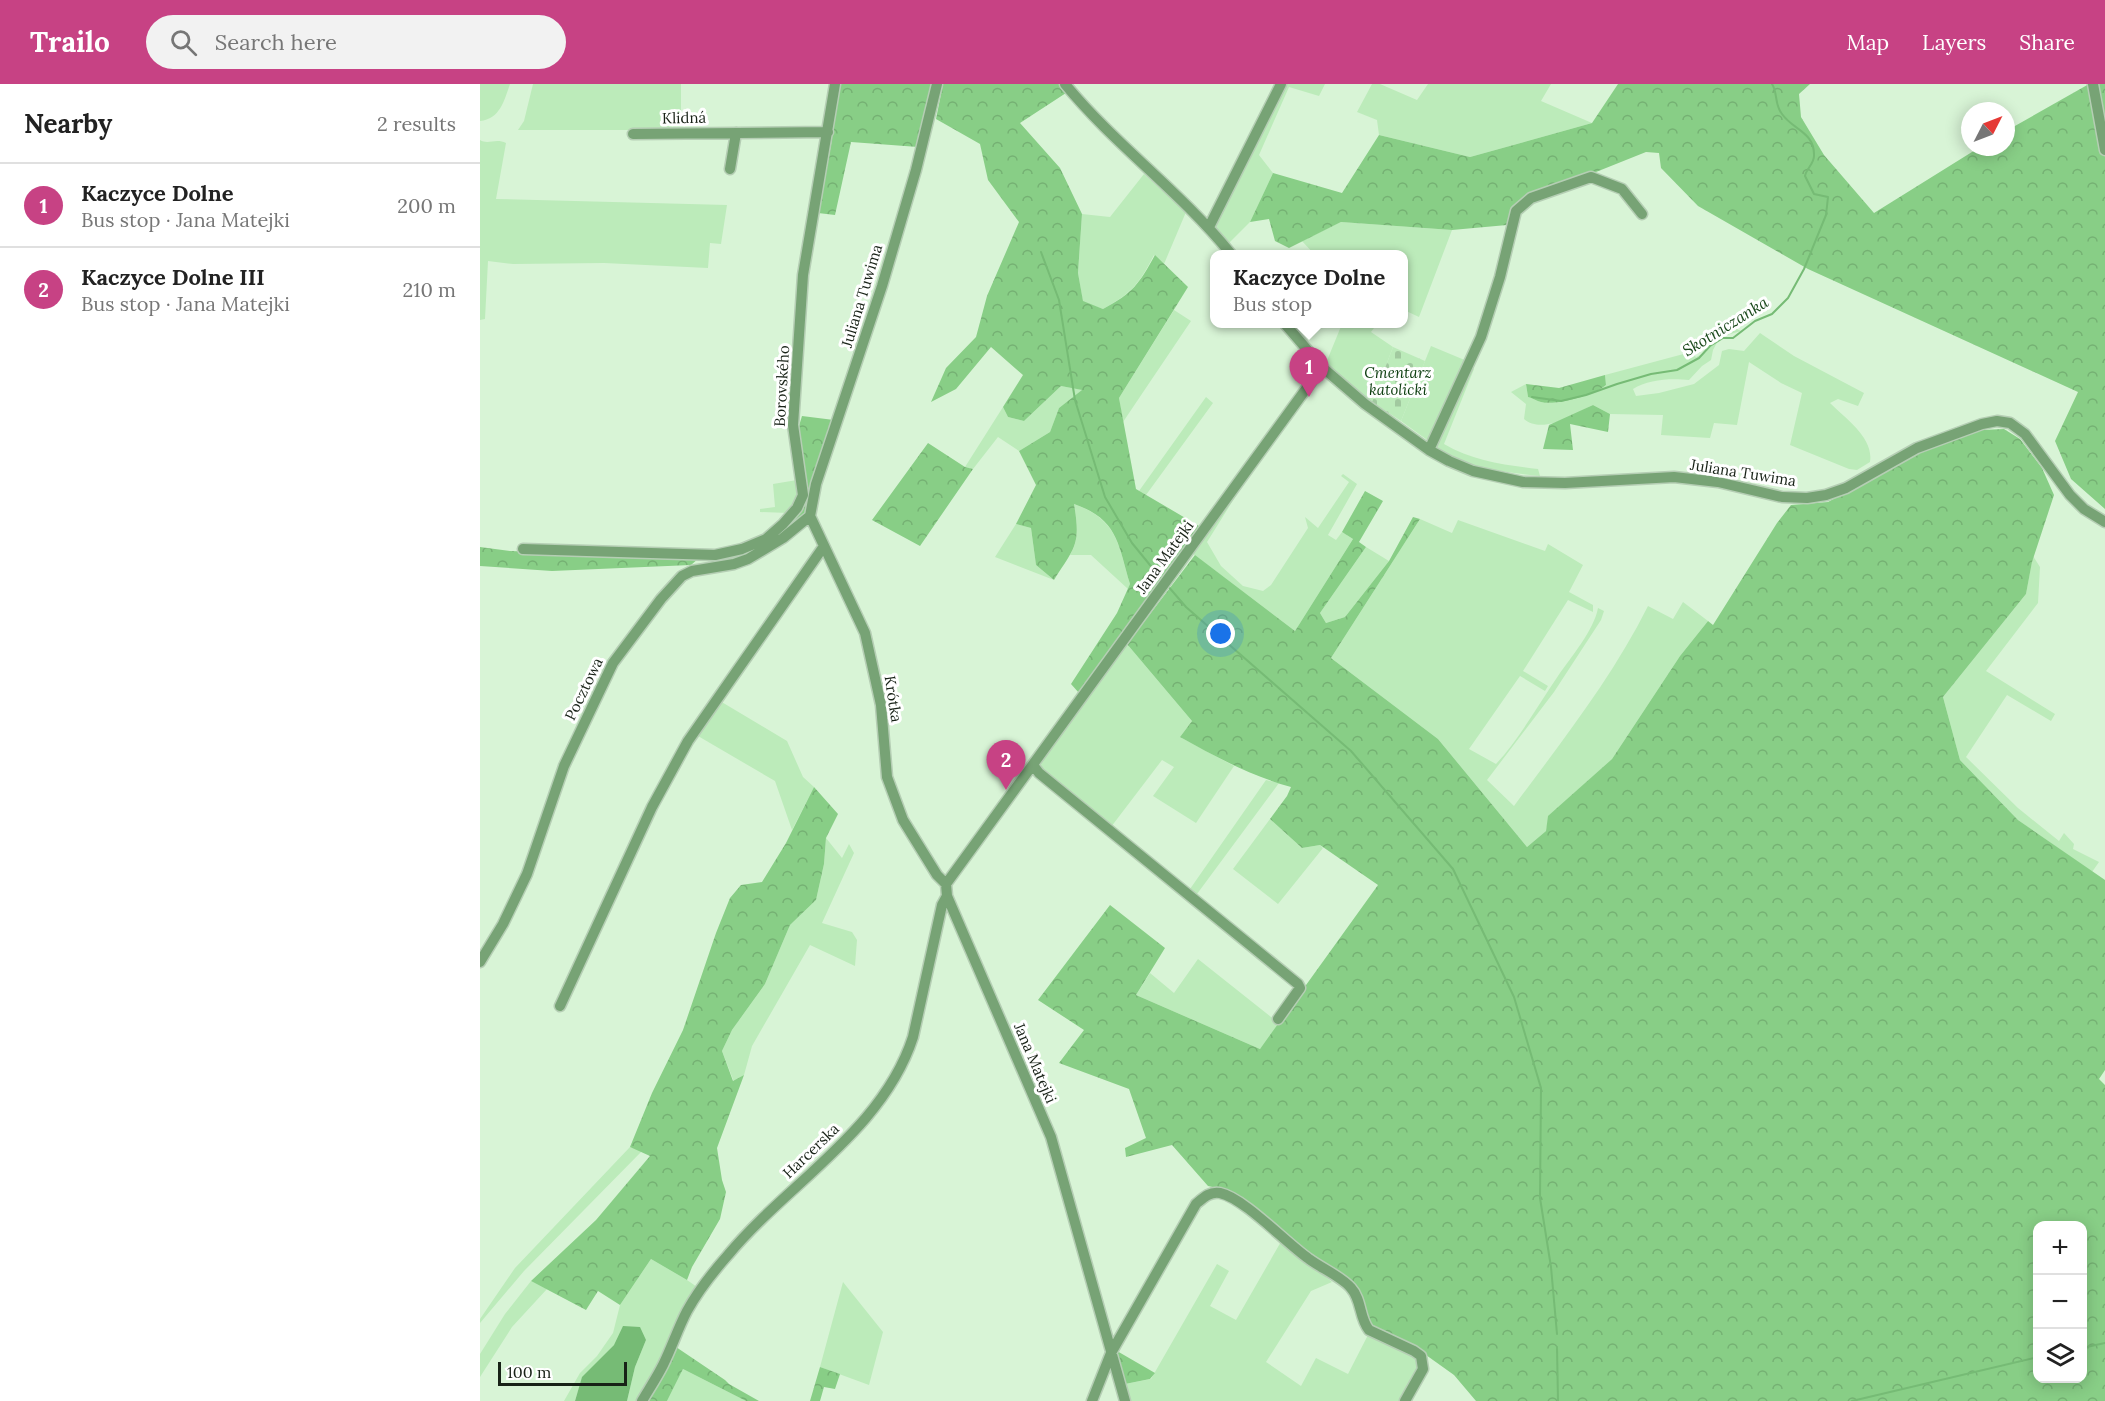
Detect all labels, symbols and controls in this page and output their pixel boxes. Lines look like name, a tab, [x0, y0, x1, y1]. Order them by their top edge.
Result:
search box	[146, 15, 566, 69]
text: Trailo	[30, 24, 110, 60]
icon: search	[167, 26, 200, 59]
text: Search here	[215, 28, 337, 56]
text: Map	[1846, 29, 1889, 56]
text: Layers	[1922, 29, 1986, 56]
text: Share	[2019, 29, 2075, 56]
north arrow	[1961, 102, 2015, 156]
text: Nearby	[24, 107, 112, 140]
street label: Klidná	[662, 108, 707, 127]
text: 2 results	[377, 111, 456, 136]
text: Kaczyce Dolne	[81, 179, 234, 207]
text: 1	[39, 193, 48, 218]
text: 200 m	[397, 193, 456, 218]
text: Bus stop · Jana Matejki	[81, 207, 290, 232]
street label: Juliana Tuwima	[837, 242, 886, 351]
popup	[1210, 250, 1408, 328]
text: Kaczyce Dolne III	[81, 263, 265, 291]
text: Kaczyce Dolne	[1233, 263, 1385, 291]
text: 2	[38, 277, 49, 302]
text: 210 m	[402, 277, 456, 302]
text: Bus stop · Jana Matejki	[81, 291, 290, 316]
text: Bus stop	[1233, 291, 1312, 316]
water label: Skotniczanka	[1678, 292, 1772, 360]
street label: Borovského	[770, 345, 793, 427]
pin: 1	[1290, 348, 1328, 397]
park label: Cmentarz katolicki	[1364, 363, 1432, 399]
street label: Juliana Tuwima	[1688, 455, 1798, 490]
street label: Jana Matejki	[1131, 517, 1197, 598]
your location	[1206, 619, 1235, 648]
street label: Pocztowa	[560, 654, 607, 723]
street label: Krótka	[880, 674, 907, 724]
pin: 2	[986, 740, 1026, 790]
street label: Jana Matejki	[1010, 1019, 1061, 1106]
street label: Harcerska	[779, 1119, 843, 1182]
map controls	[2033, 1221, 2087, 1383]
button: +	[2033, 1221, 2087, 1275]
button: −	[2033, 1275, 2087, 1329]
button: layers	[2033, 1329, 2087, 1383]
scale bar	[498, 1359, 627, 1386]
text: 100 m	[507, 1362, 551, 1382]

